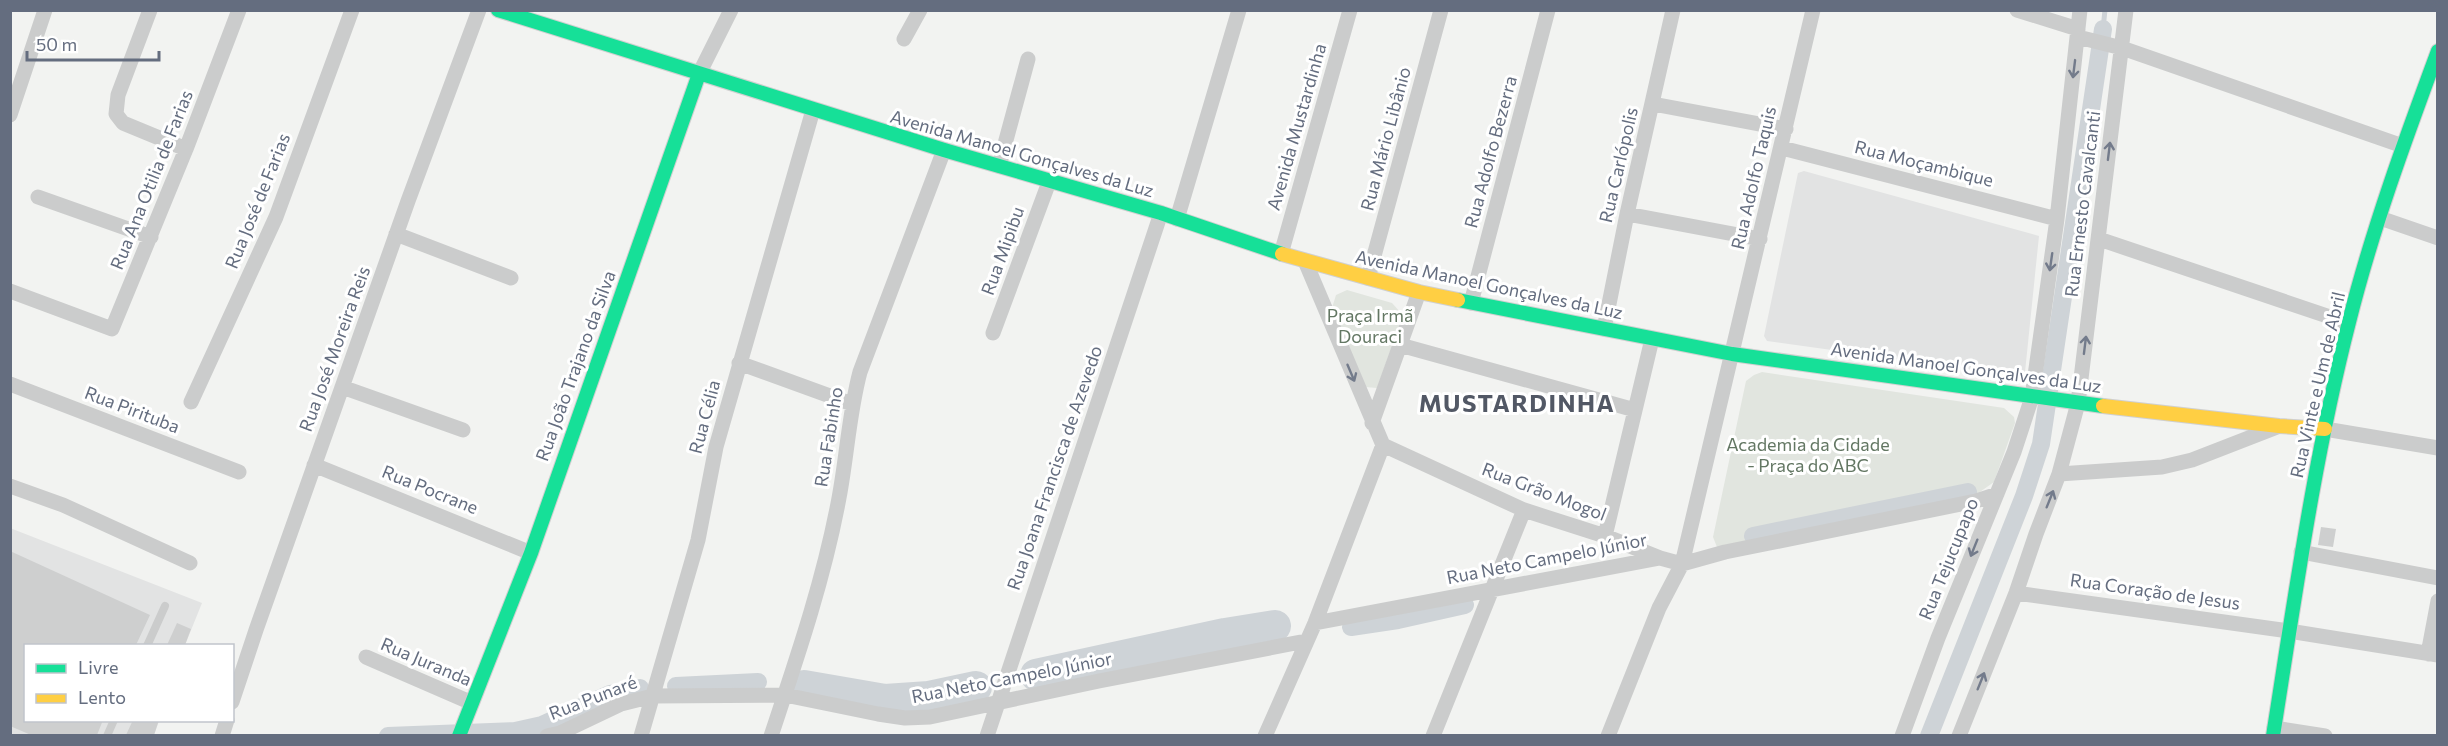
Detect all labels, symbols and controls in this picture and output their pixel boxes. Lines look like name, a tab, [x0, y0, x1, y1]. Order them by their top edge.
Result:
scale bar	[27, 24, 159, 62]
text: 50 m	[36, 33, 77, 55]
street label: Avenida Mustardinha	[1262, 41, 1330, 213]
one-way arrow	[2068, 58, 2079, 78]
street label: Rua Mário Libânio	[1355, 64, 1415, 213]
street label: Rua Adolfo Bezerra	[1459, 73, 1521, 230]
street label: Rua Ana Otilia de Farias	[105, 87, 197, 272]
street label: Rua Adolfo Taquis	[1726, 104, 1780, 252]
street label: Avenida Manoel Gonçalves da Luz	[888, 105, 1157, 201]
street label: Rua Carlópolis	[1594, 105, 1642, 225]
street label: Rua Ernesto Cavalcanti	[2060, 110, 2104, 298]
street label: Rua José de Farias	[220, 130, 294, 271]
street label: Rua Moçambique	[1853, 135, 1996, 191]
one-way arrow	[2104, 142, 2115, 161]
street label: Rua Mipibu	[976, 203, 1028, 298]
street label: Avenida Manoel Gonçalves da Luz	[1353, 245, 1625, 323]
one-way arrow	[2045, 252, 2056, 272]
street label: Rua José Moreira Reis	[294, 263, 374, 434]
street label: Rua João Trajano da Silva	[530, 268, 620, 464]
street label: Rua Vinte e Um de Abril	[2285, 290, 2349, 480]
park label: Praça Irmã Douraci	[1327, 304, 1413, 347]
one-way arrow	[2080, 335, 2091, 355]
street label: Avenida Manoel Gonçalves da Luz	[1829, 337, 2103, 397]
street label: Rua Joana Francisca de Azevedo	[1002, 342, 1106, 593]
one-way arrow	[1346, 363, 1357, 382]
street label: Rua Célia	[684, 378, 724, 456]
street label: Rua Pirituba	[82, 381, 183, 437]
street label: Rua Fabinho	[809, 385, 847, 488]
district label: MUSTARDINHA	[1419, 388, 1615, 417]
park label: Academia da Cidade - Praça do ABC	[1726, 433, 1890, 476]
street label: Rua Grão Mogol	[1479, 457, 1610, 525]
street label: Rua Pocrane	[379, 460, 482, 518]
one-way arrow	[2045, 490, 2056, 509]
street label: Rua Tejucupapo	[1914, 494, 1983, 623]
street label: Rua Neto Campelo Júnior	[1445, 528, 1649, 588]
one-way arrow	[1968, 539, 1979, 557]
street label: Rua Coração de Jesus	[2069, 568, 2242, 614]
street label: Rua Juranda	[378, 632, 475, 690]
legend	[24, 644, 234, 722]
street label: Rua Neto Campelo Júnior	[910, 647, 1114, 707]
text: Livre	[78, 656, 119, 678]
street label: Rua Punaré	[546, 670, 640, 724]
one-way arrow	[1976, 672, 1987, 691]
text: Lento	[78, 686, 126, 708]

